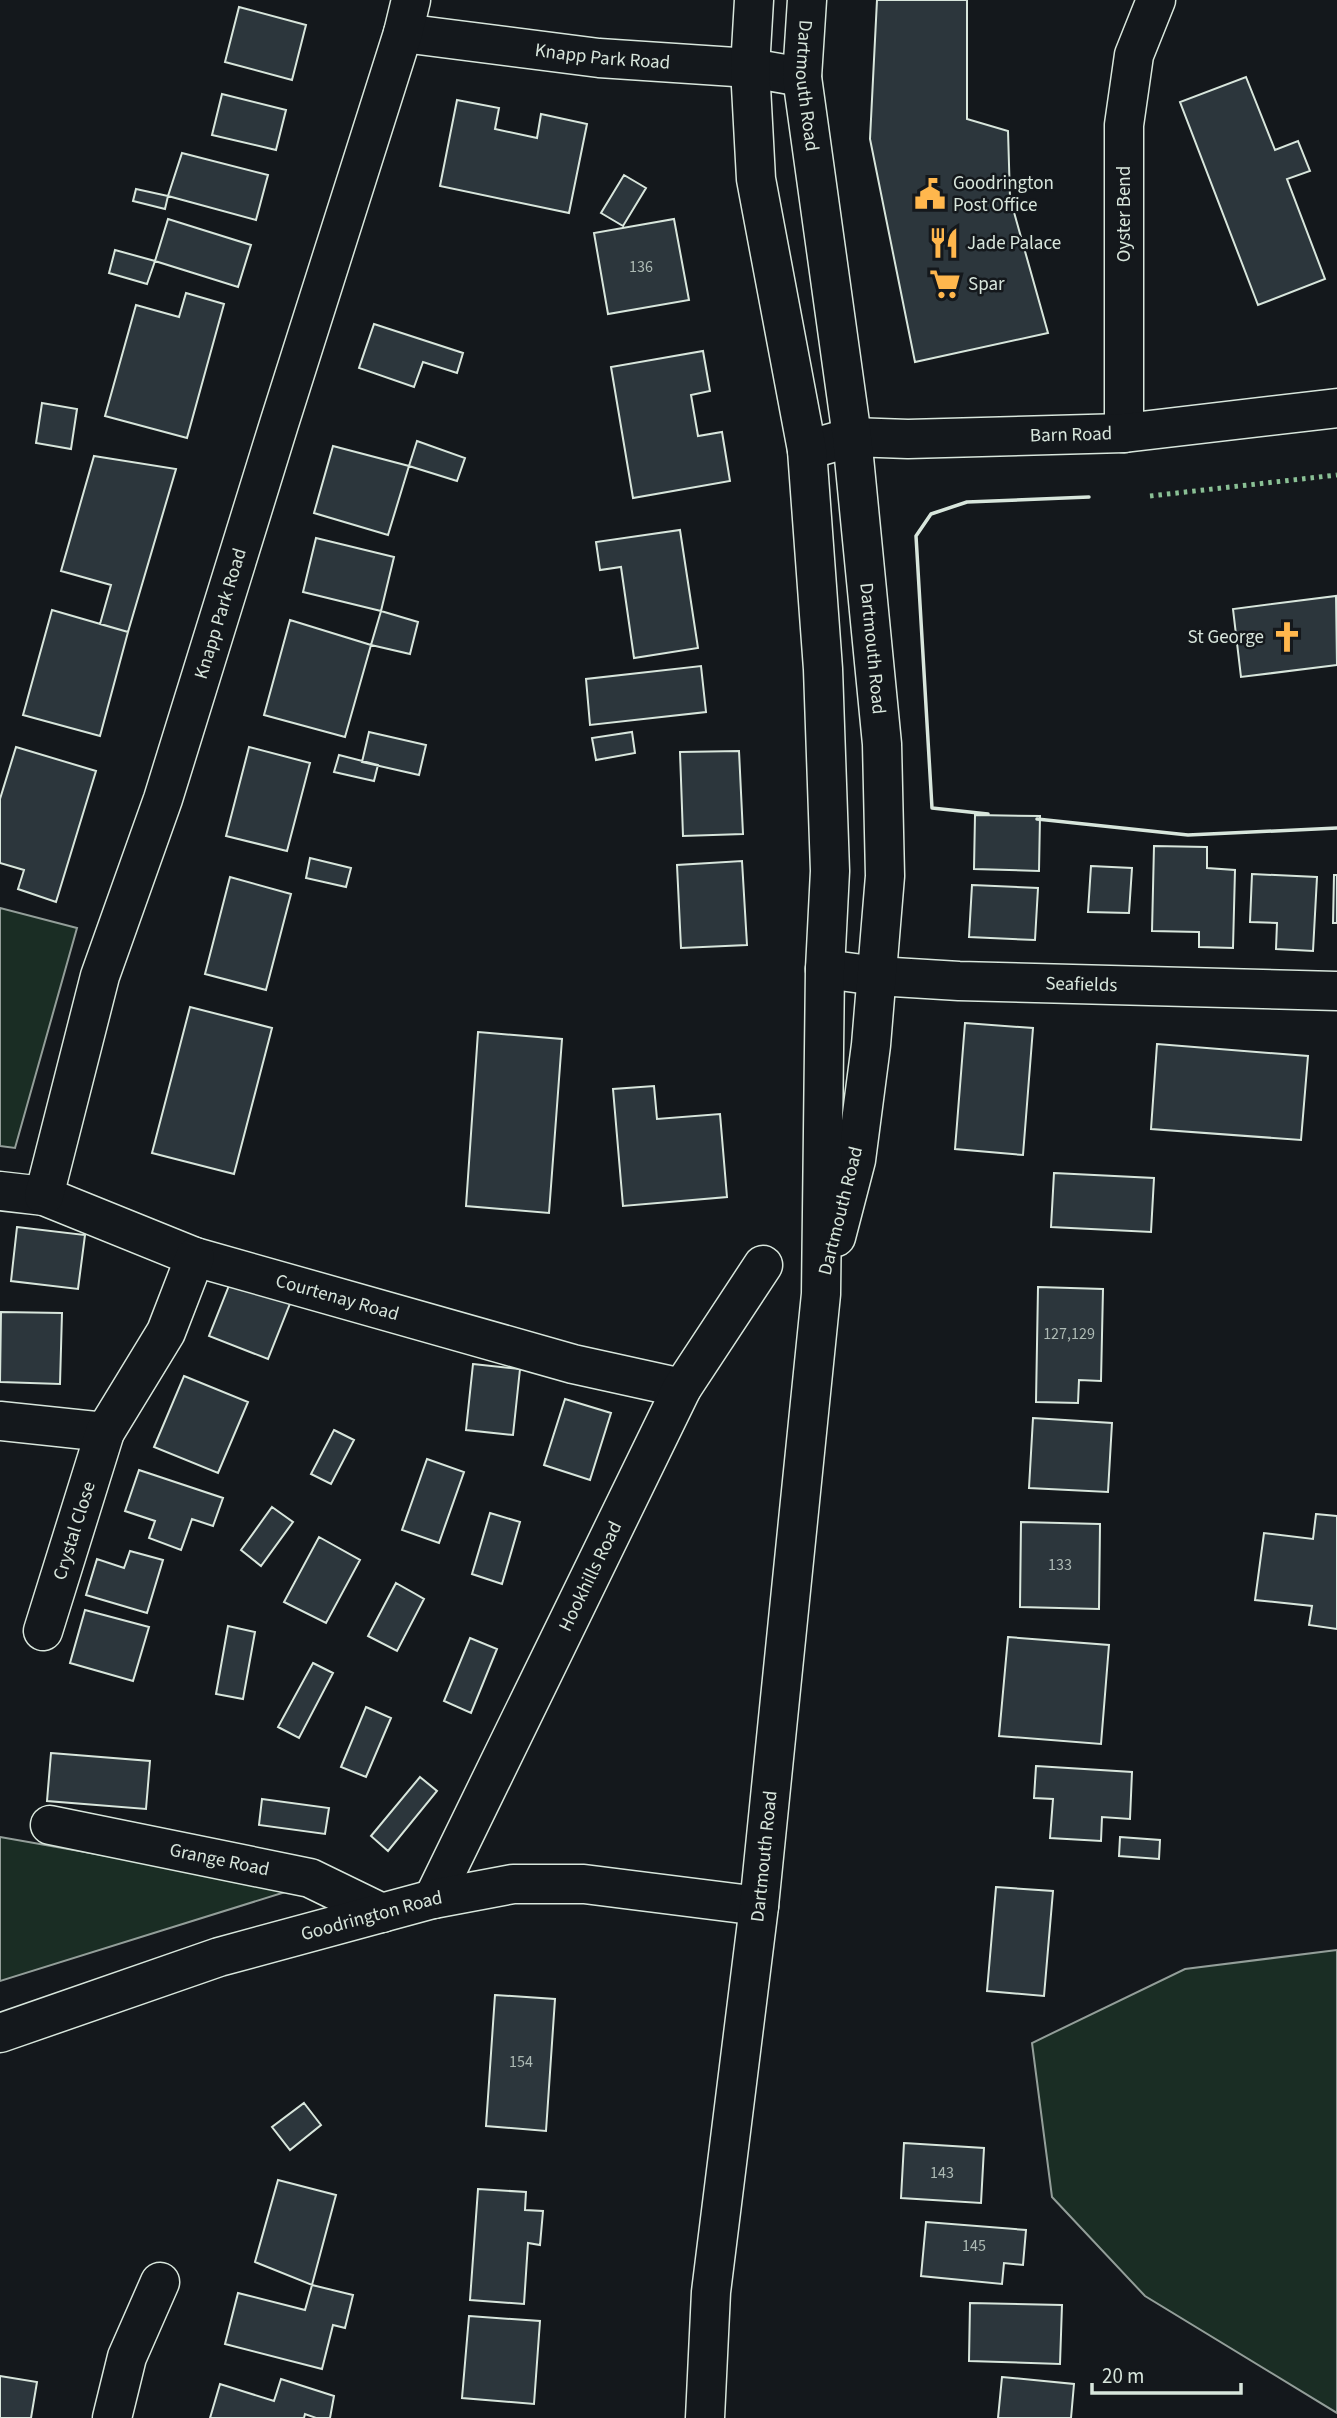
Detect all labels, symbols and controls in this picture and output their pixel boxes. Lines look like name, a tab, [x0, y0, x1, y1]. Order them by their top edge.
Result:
street label: Dartmouth Road	[788, 19, 826, 153]
street label: Knapp Park Road	[533, 36, 671, 76]
street label: Oyster Bend	[1111, 166, 1138, 262]
place label: Goodrington Post Office	[953, 170, 1054, 219]
public building icon: Goodrington Post Office	[913, 177, 947, 211]
restaurant icon: Jade Palace	[927, 226, 961, 260]
place label: Jade Palace	[967, 230, 1061, 257]
house number: 136	[629, 256, 653, 278]
supermarket icon: Spar	[928, 267, 962, 301]
place label: Spar	[968, 271, 1005, 298]
street label: Barn Road	[1030, 420, 1113, 449]
street label: Knapp Park Road	[187, 545, 253, 683]
street label: Dartmouth Road	[853, 581, 893, 715]
church icon: St George	[1270, 620, 1304, 654]
place label: St George	[1187, 624, 1264, 651]
street label: Seafields	[1045, 970, 1118, 999]
street label: Dartmouth Road	[812, 1144, 870, 1278]
street label: Courtenay Road	[272, 1267, 402, 1328]
house number: 127,129	[1043, 1323, 1095, 1345]
street label: Crystal Close	[46, 1478, 102, 1583]
street label: Hookhills Road	[552, 1517, 629, 1636]
house number: 133	[1048, 1554, 1072, 1576]
street label: Dartmouth Road	[744, 1789, 784, 1924]
street label: Grange Road	[167, 1836, 272, 1883]
street label: Goodrington Road	[298, 1884, 445, 1948]
house number: 154	[509, 2051, 533, 2073]
house number: 143	[930, 2162, 954, 2184]
house number: 145	[962, 2235, 986, 2257]
scale bar	[1092, 2352, 1241, 2396]
text: 20 m	[1102, 2361, 1144, 2391]

